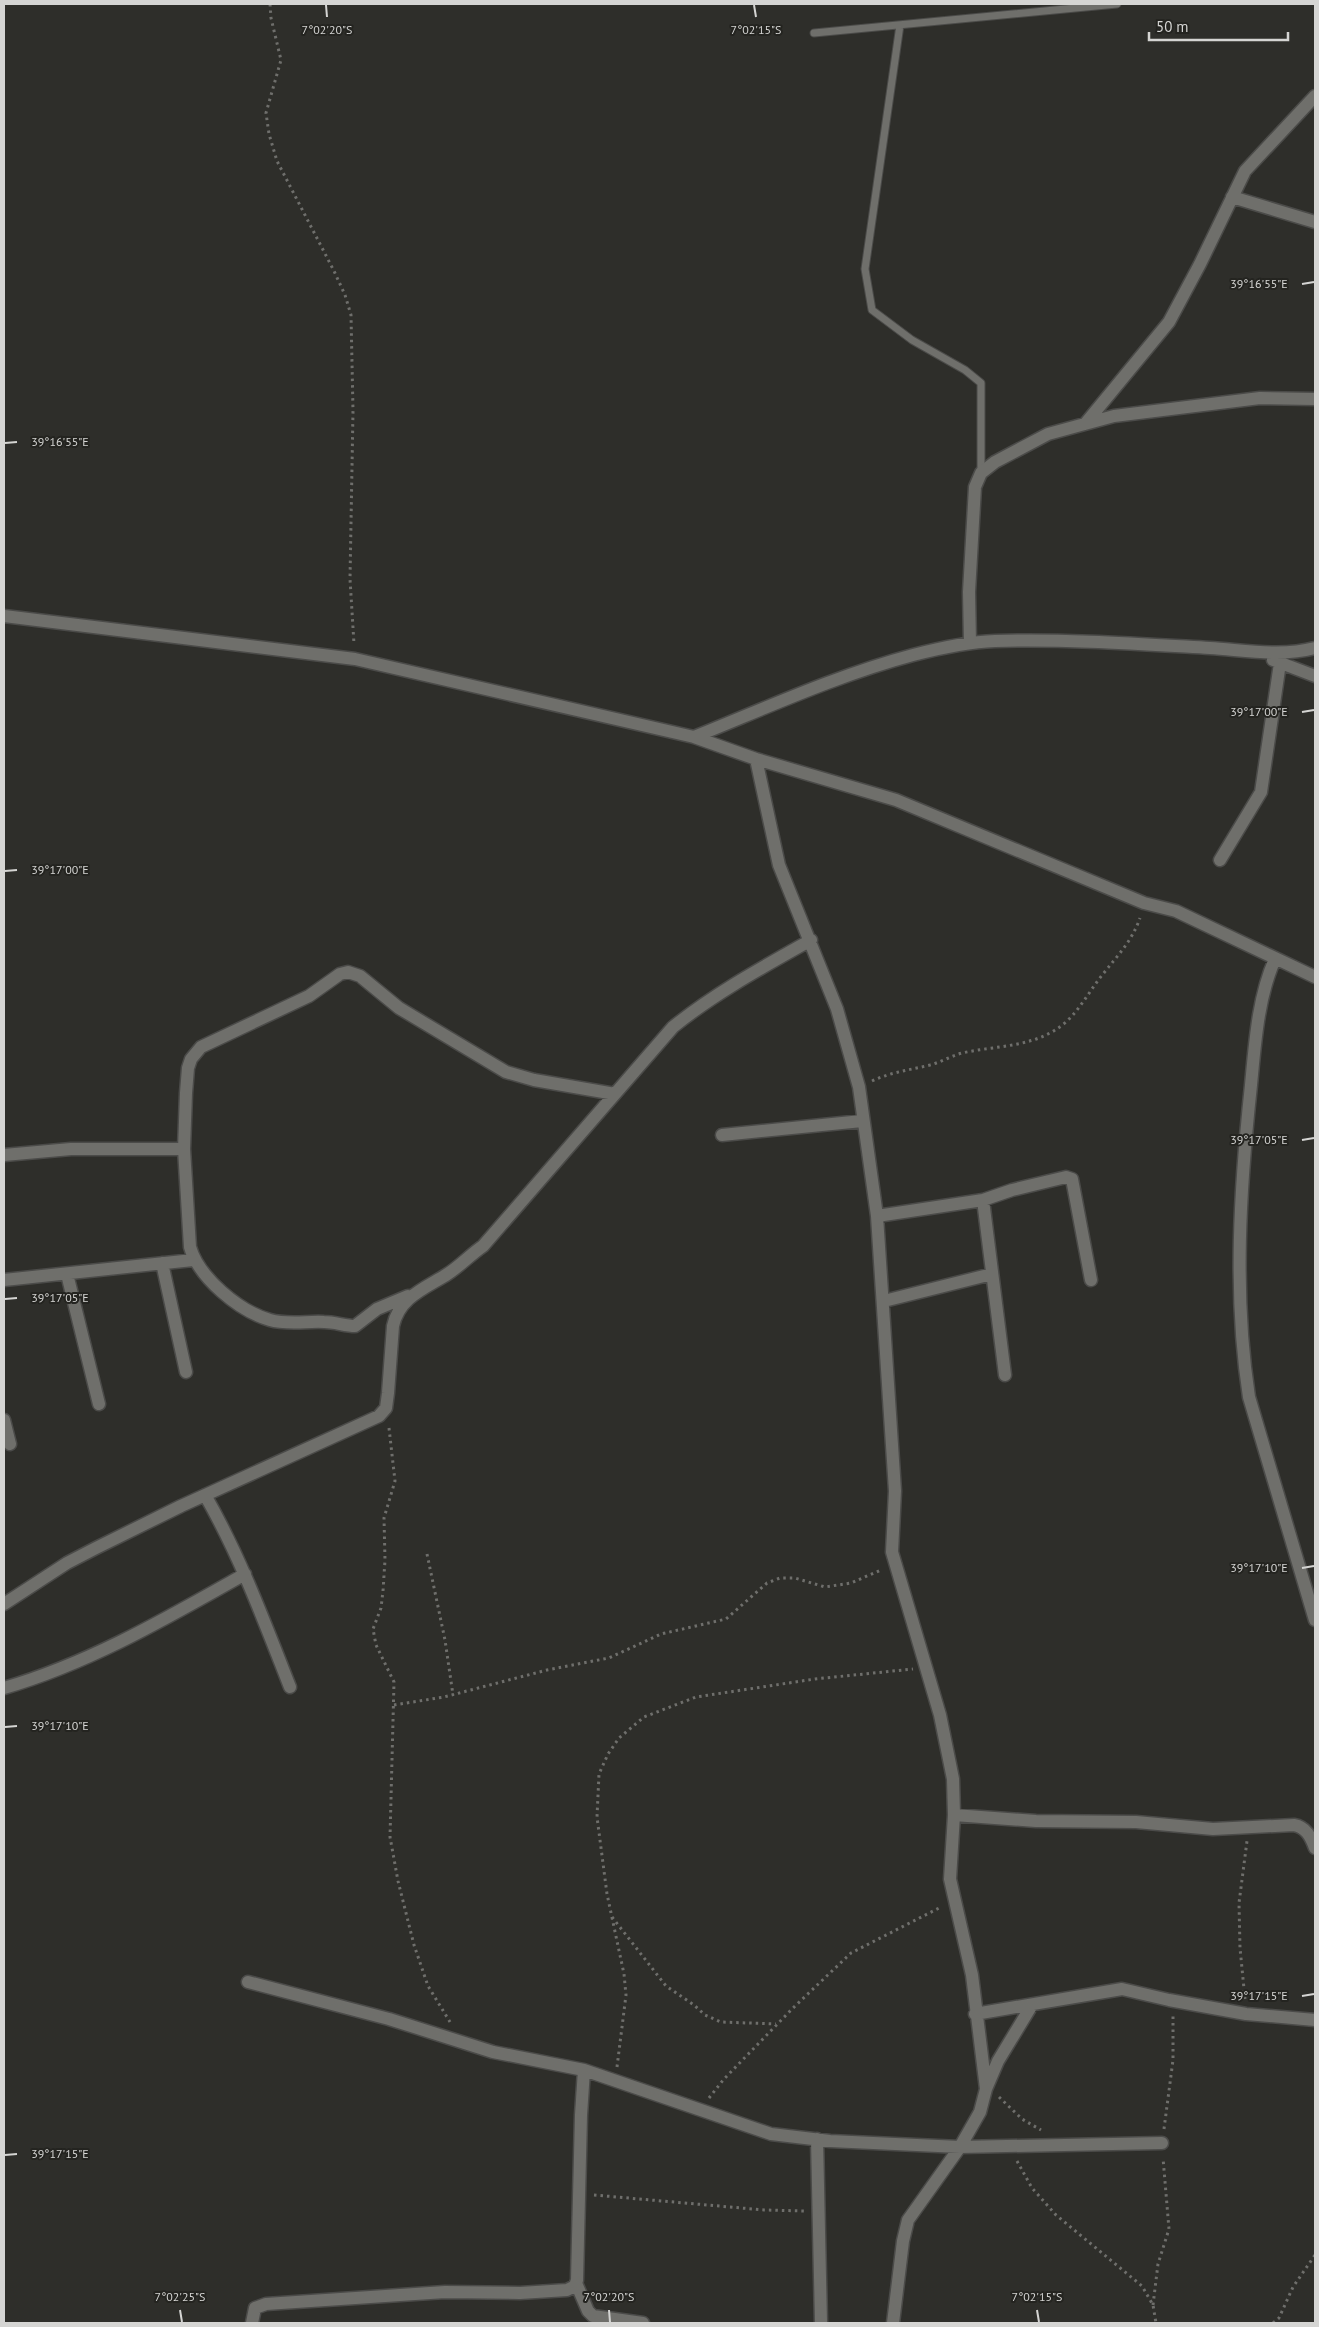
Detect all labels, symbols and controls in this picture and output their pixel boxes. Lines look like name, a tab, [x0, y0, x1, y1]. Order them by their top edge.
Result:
scale bar	[1149, 10, 1288, 42]
text: 50 m	[1156, 17, 1189, 36]
text: 7°02'20"S	[302, 22, 352, 37]
text: 7°02'15"S	[731, 22, 781, 37]
text: 39°16'55"E	[1230, 276, 1288, 291]
text: 39°16'55"E	[31, 434, 89, 449]
text: 39°17'00"E	[1230, 704, 1288, 719]
text: 39°17'00"E	[31, 862, 89, 877]
text: 39°17'05"E	[1230, 1132, 1288, 1147]
text: 39°17'05"E	[31, 1290, 89, 1305]
text: 39°17'10"E	[1230, 1560, 1288, 1575]
text: 39°17'10"E	[31, 1718, 89, 1733]
text: 39°17'15"E	[1230, 1988, 1288, 2003]
text: 39°17'15"E	[31, 2146, 89, 2161]
text: 7°02'25"S	[155, 2289, 205, 2304]
text: 7°02'20"S	[584, 2289, 634, 2304]
text: 7°02'15"S	[1012, 2289, 1062, 2304]

